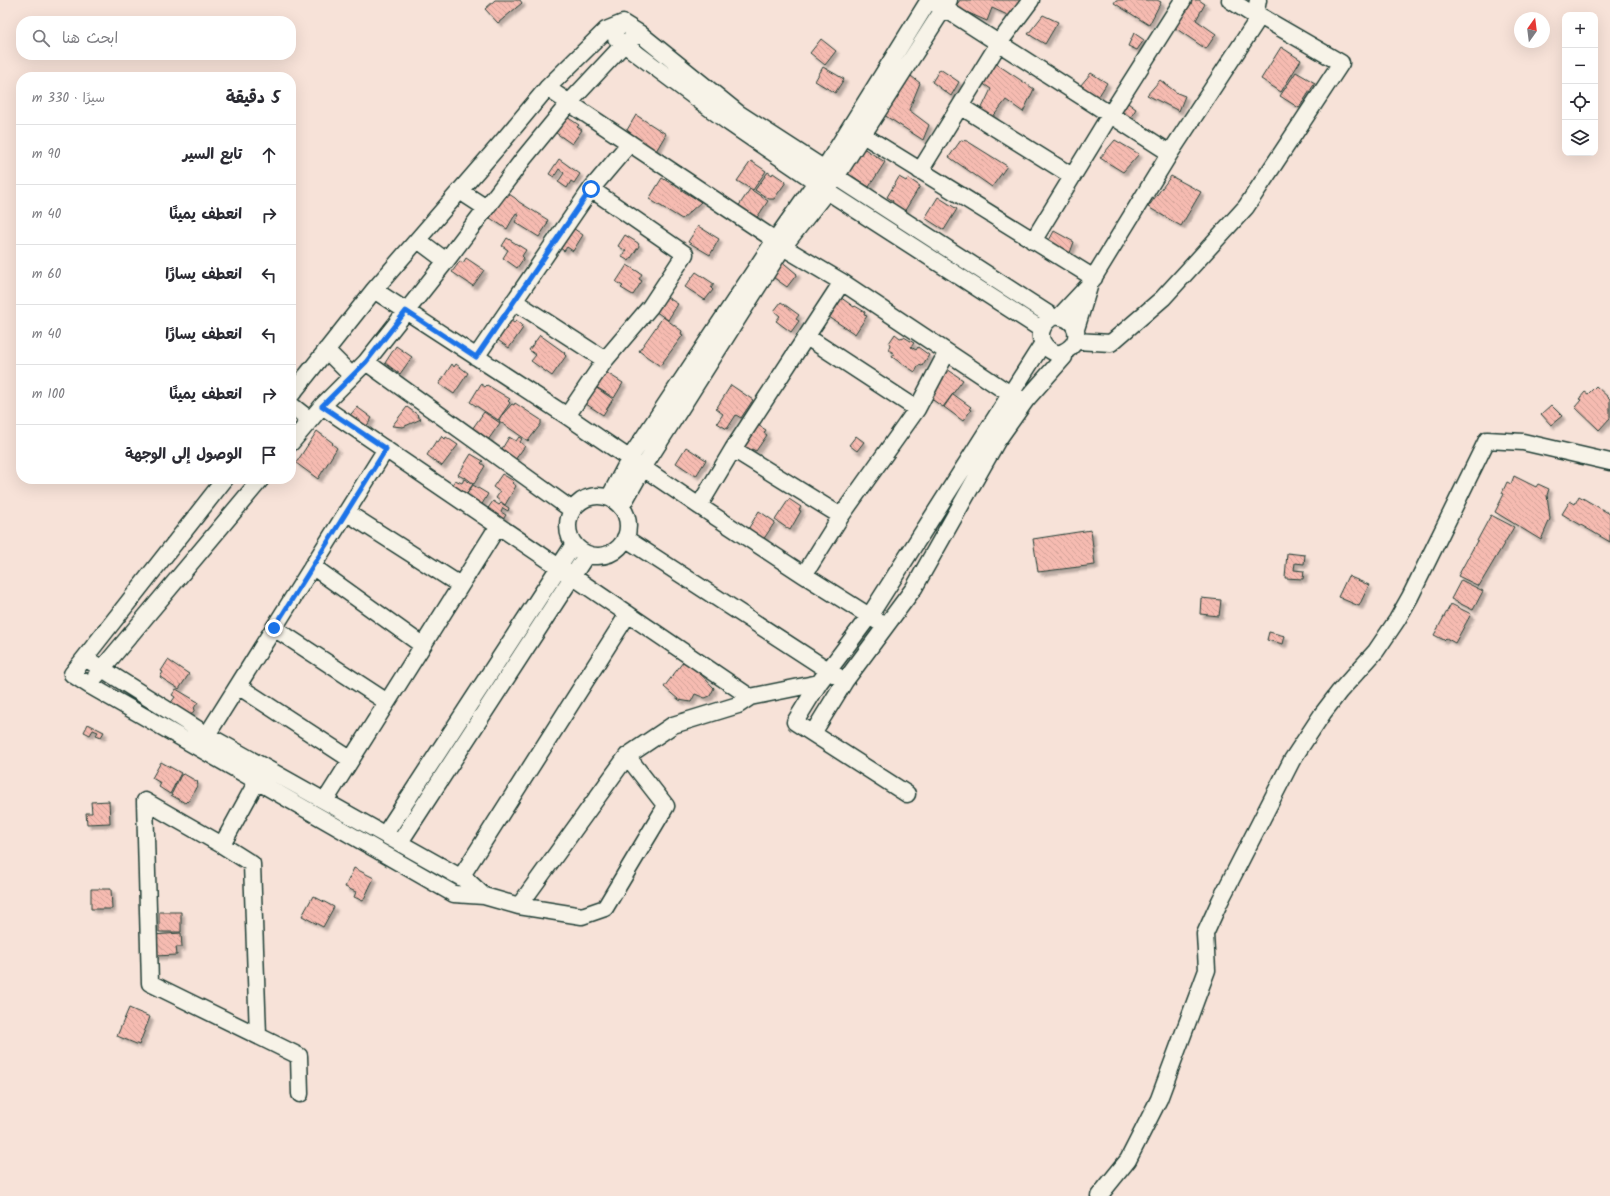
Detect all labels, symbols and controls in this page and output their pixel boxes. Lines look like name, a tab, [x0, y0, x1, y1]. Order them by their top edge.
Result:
north arrow	[1514, 12, 1550, 48]
map controls	[1562, 12, 1598, 156]
button: +	[1562, 12, 1598, 48]
search box	[16, 16, 296, 60]
icon: search	[30, 27, 52, 49]
text: ابحث هنا	[62, 27, 118, 51]
button: −	[1562, 48, 1598, 84]
button: locate	[1562, 84, 1598, 120]
text: 5 دقيقة	[226, 85, 280, 112]
text: سيرًا · 330 m	[32, 88, 105, 109]
button: layers	[1562, 120, 1598, 156]
text: تابع السير	[183, 143, 242, 167]
text: 90 m	[32, 144, 60, 165]
icon: ahead	[258, 144, 280, 166]
route start	[582, 180, 600, 198]
text: انعطف يمينًا	[169, 203, 242, 227]
text: 40 m	[32, 204, 61, 225]
icon: right	[258, 204, 280, 226]
text: انعطف يسارًا	[165, 263, 242, 287]
text: 60 m	[32, 264, 61, 285]
icon: left	[258, 264, 280, 286]
text: انعطف يسارًا	[165, 323, 242, 347]
text: 40 m	[32, 324, 61, 345]
icon: left	[258, 324, 280, 346]
text: انعطف يمينًا	[169, 383, 242, 407]
text: 100 m	[32, 384, 65, 405]
icon: right	[258, 384, 280, 406]
text: الوصول إلى الوجهة	[125, 443, 242, 467]
icon: arrive	[258, 444, 280, 466]
route end	[265, 619, 283, 637]

